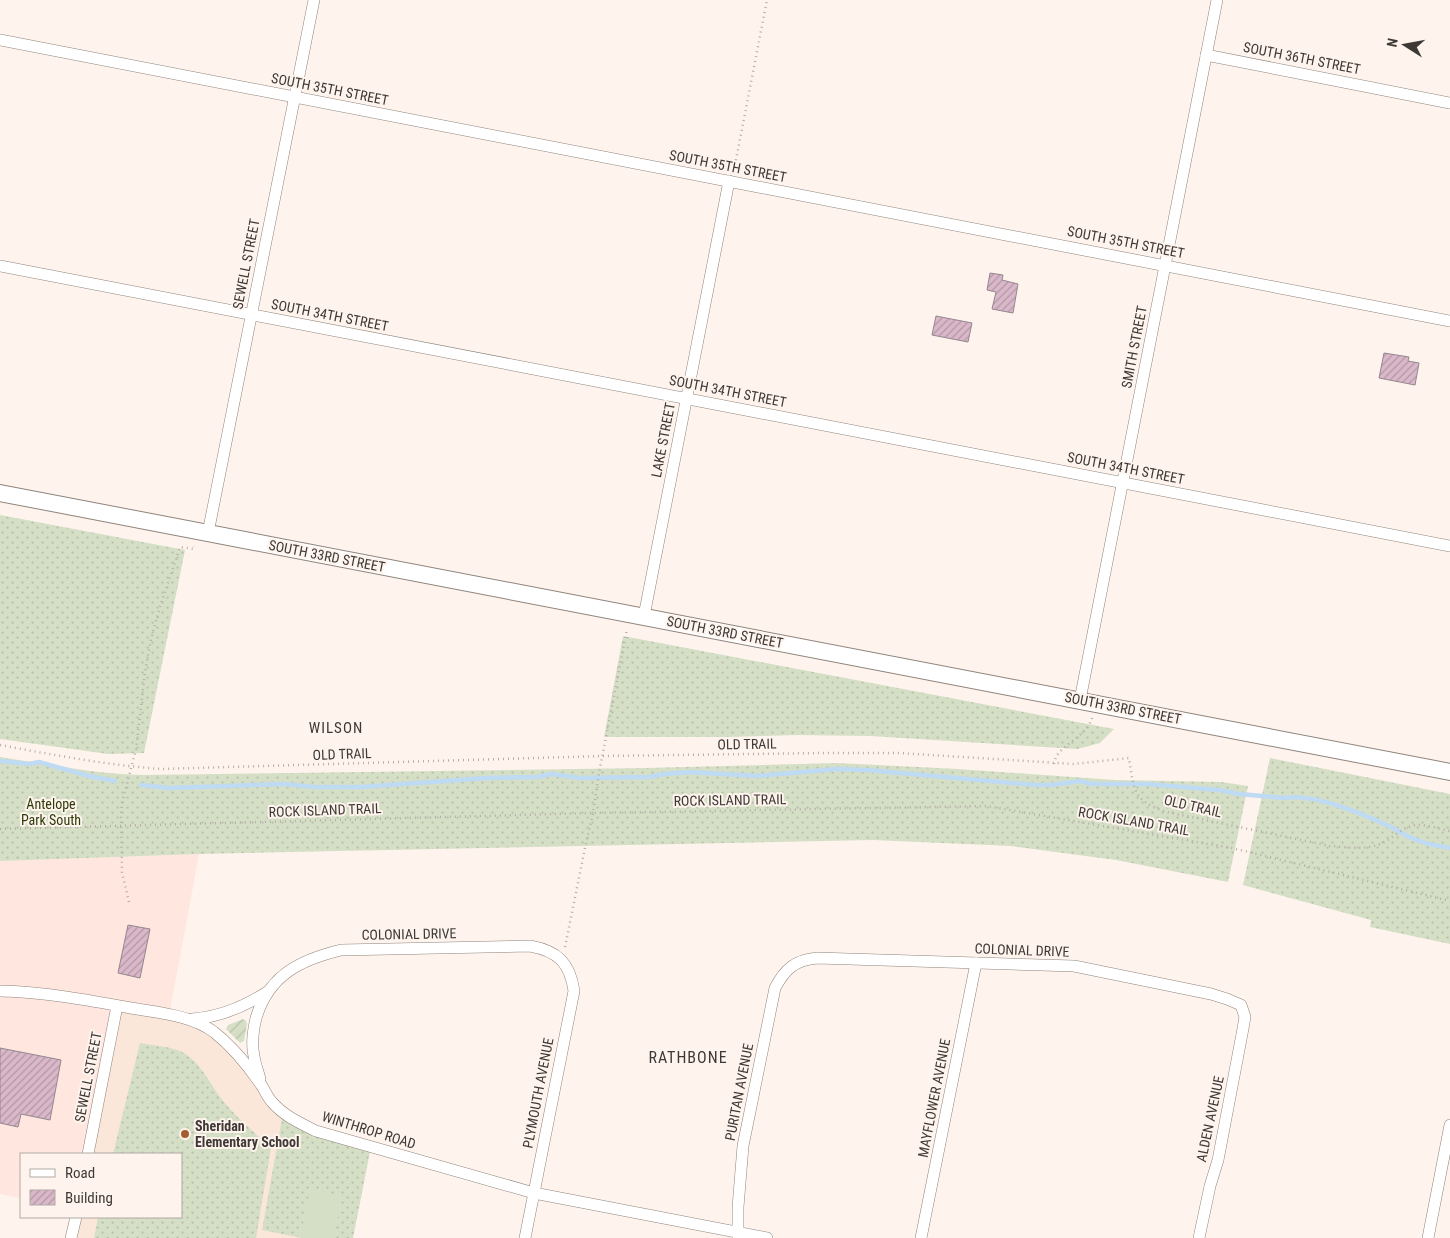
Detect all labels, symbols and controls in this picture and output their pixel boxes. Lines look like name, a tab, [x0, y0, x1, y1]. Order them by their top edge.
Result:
north arrow	[1380, 20, 1430, 70]
text: N	[1384, 37, 1401, 48]
street label: SOUTH 36TH STREET	[1242, 39, 1362, 77]
street label: SOUTH 35TH STREET	[270, 70, 390, 108]
street label: SOUTH 35TH STREET	[668, 147, 788, 185]
street label: SEWELL STREET	[229, 217, 263, 311]
street label: SOUTH 35TH STREET	[1066, 223, 1186, 261]
street label: SOUTH 34TH STREET	[270, 296, 390, 334]
street label: SMITH STREET	[1118, 304, 1150, 390]
street label: SOUTH 34TH STREET	[668, 372, 788, 410]
street label: LAKE STREET	[648, 401, 678, 479]
street label: SOUTH 34TH STREET	[1066, 449, 1186, 487]
street label: SOUTH 33RD STREET	[267, 537, 387, 575]
street label: SOUTH 33RD STREET	[665, 613, 785, 651]
street label: SOUTH 33RD STREET	[1063, 689, 1183, 727]
district label: WILSON	[309, 719, 363, 737]
street label: OLD TRAIL	[717, 735, 777, 753]
street label: OLD TRAIL	[312, 745, 372, 763]
street label: ROCK ISLAND TRAIL	[673, 791, 787, 809]
street label: OLD TRAIL	[1162, 792, 1224, 821]
park label: Antelope Park South	[21, 796, 81, 828]
street label: ROCK ISLAND TRAIL	[268, 800, 382, 820]
street label: ROCK ISLAND TRAIL	[1077, 803, 1191, 839]
street label: COLONIAL DRIVE	[361, 925, 457, 943]
street label: COLONIAL DRIVE	[974, 940, 1070, 960]
street label: SEWELL STREET	[71, 1030, 105, 1124]
street label: PLYMOUTH AVENUE	[519, 1036, 557, 1149]
street label: MAYFLOWER AVENUE	[915, 1037, 953, 1159]
street label: PURITAN AVENUE	[722, 1042, 756, 1142]
district label: RATHBONE	[648, 1048, 728, 1067]
street label: ALDEN AVENUE	[1193, 1075, 1227, 1163]
street label: WINTHROP ROAD	[320, 1108, 418, 1152]
place label: Sheridan Elementary School	[195, 1118, 300, 1150]
marker: Sheridan Elementary School	[179, 1128, 191, 1140]
legend	[20, 1153, 182, 1218]
text: Road	[65, 1164, 95, 1182]
text: Building	[65, 1189, 113, 1207]

